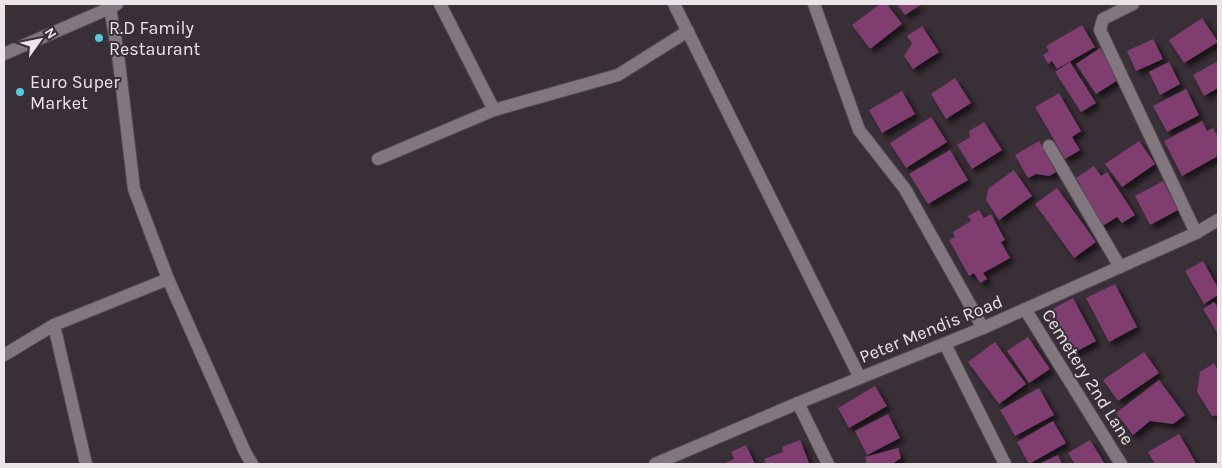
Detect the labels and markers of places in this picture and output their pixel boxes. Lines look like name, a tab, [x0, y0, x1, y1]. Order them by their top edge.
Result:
place label: R.D Family Restaurant	[109, 17, 201, 60]
marker: R.D Family Restaurant	[93, 32, 105, 44]
place label: Euro Super Market	[30, 71, 120, 114]
marker: Euro Super Market	[14, 86, 26, 98]

